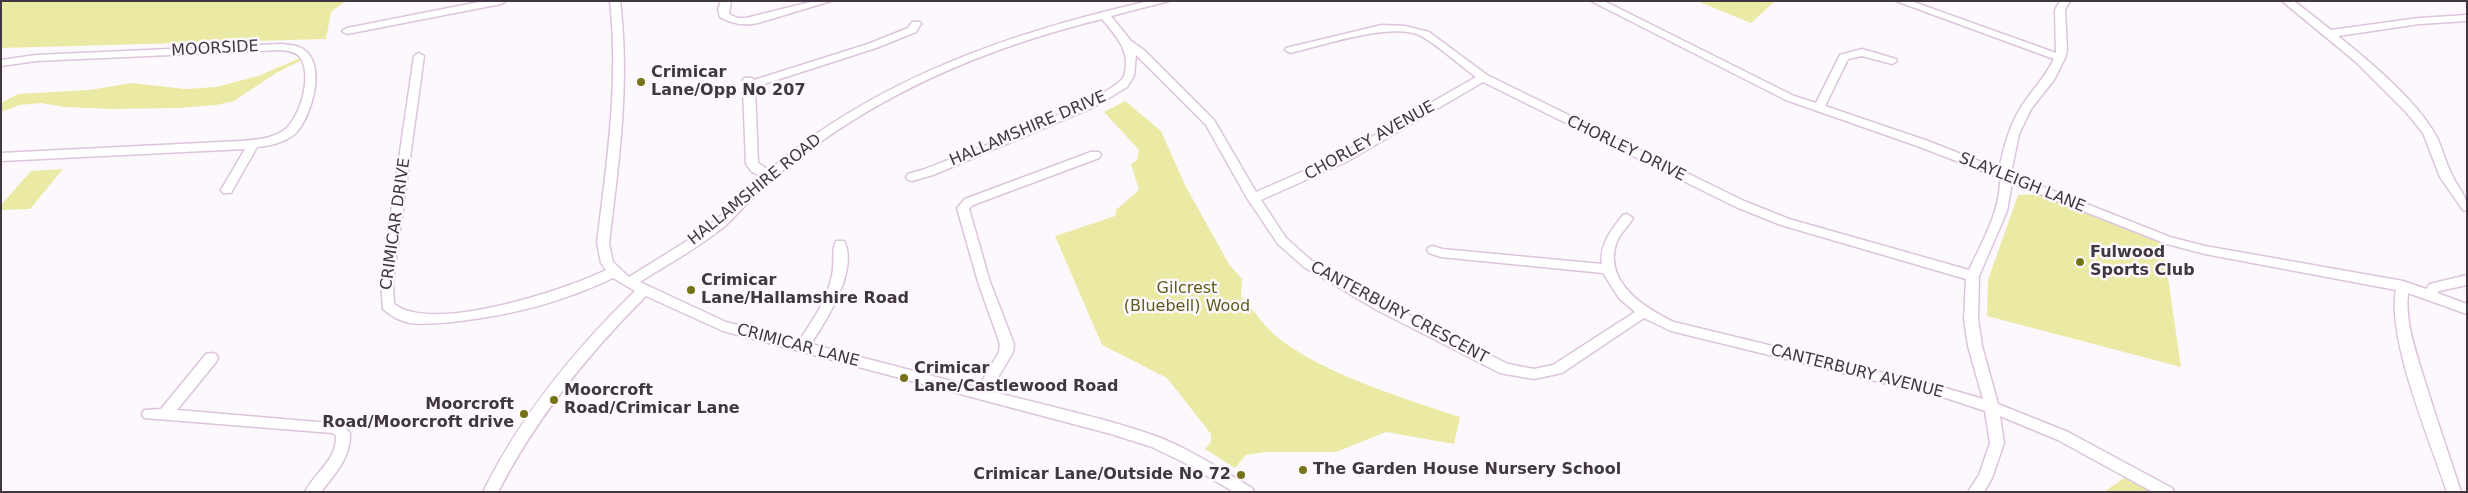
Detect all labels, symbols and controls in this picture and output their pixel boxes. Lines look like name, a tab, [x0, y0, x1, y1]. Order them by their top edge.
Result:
street label: MOORSIDE	[171, 37, 259, 61]
place label: Crimicar Lane/Opp No 207	[651, 63, 806, 101]
marker: Crimicar Lane/Opp No 207	[635, 76, 647, 88]
street label: HALLAMSHIRE DRIVE	[947, 87, 1109, 171]
street label: CHORLEY AVENUE	[1302, 97, 1438, 185]
street label: CHORLEY DRIVE	[1563, 112, 1689, 186]
street label: HALLAMSHIRE ROAD	[685, 130, 825, 250]
street label: SLAYLEIGH LANE	[1956, 149, 2088, 217]
street label: CRIMICAR DRIVE	[377, 157, 415, 291]
place label: Fulwood Sports Club	[2090, 243, 2195, 281]
marker: Fulwood Sports Club	[2074, 256, 2086, 268]
street label: CANTERBURY CRESCENT	[1307, 258, 1491, 368]
place label: Crimicar Lane/Hallamshire Road	[701, 271, 909, 309]
park label: Gilcrest (Bluebell) Wood	[1124, 279, 1250, 317]
marker: Crimicar Lane/Hallamshire Road	[685, 284, 697, 296]
street label: CRIMICAR LANE	[735, 320, 861, 372]
street label: CANTERBURY AVENUE	[1769, 341, 1945, 403]
place label: Crimicar Lane/Castlewood Road	[914, 359, 1118, 397]
marker: Crimicar Lane/Castlewood Road	[898, 372, 910, 384]
place label: Moorcroft Road/Crimicar Lane	[564, 381, 740, 419]
marker: Moorcroft Road/Crimicar Lane	[548, 394, 560, 406]
place label: Moorcroft Road/Moorcroft drive	[322, 395, 514, 433]
marker: Moorcroft Road/Moorcroft drive	[518, 408, 530, 420]
place label: The Garden House Nursery School	[1313, 460, 1621, 480]
marker: The Garden House Nursery School	[1297, 464, 1309, 476]
place label: Crimicar Lane/Outside No 72	[973, 465, 1231, 485]
marker: Crimicar Lane/Outside No 72	[1235, 469, 1247, 481]

